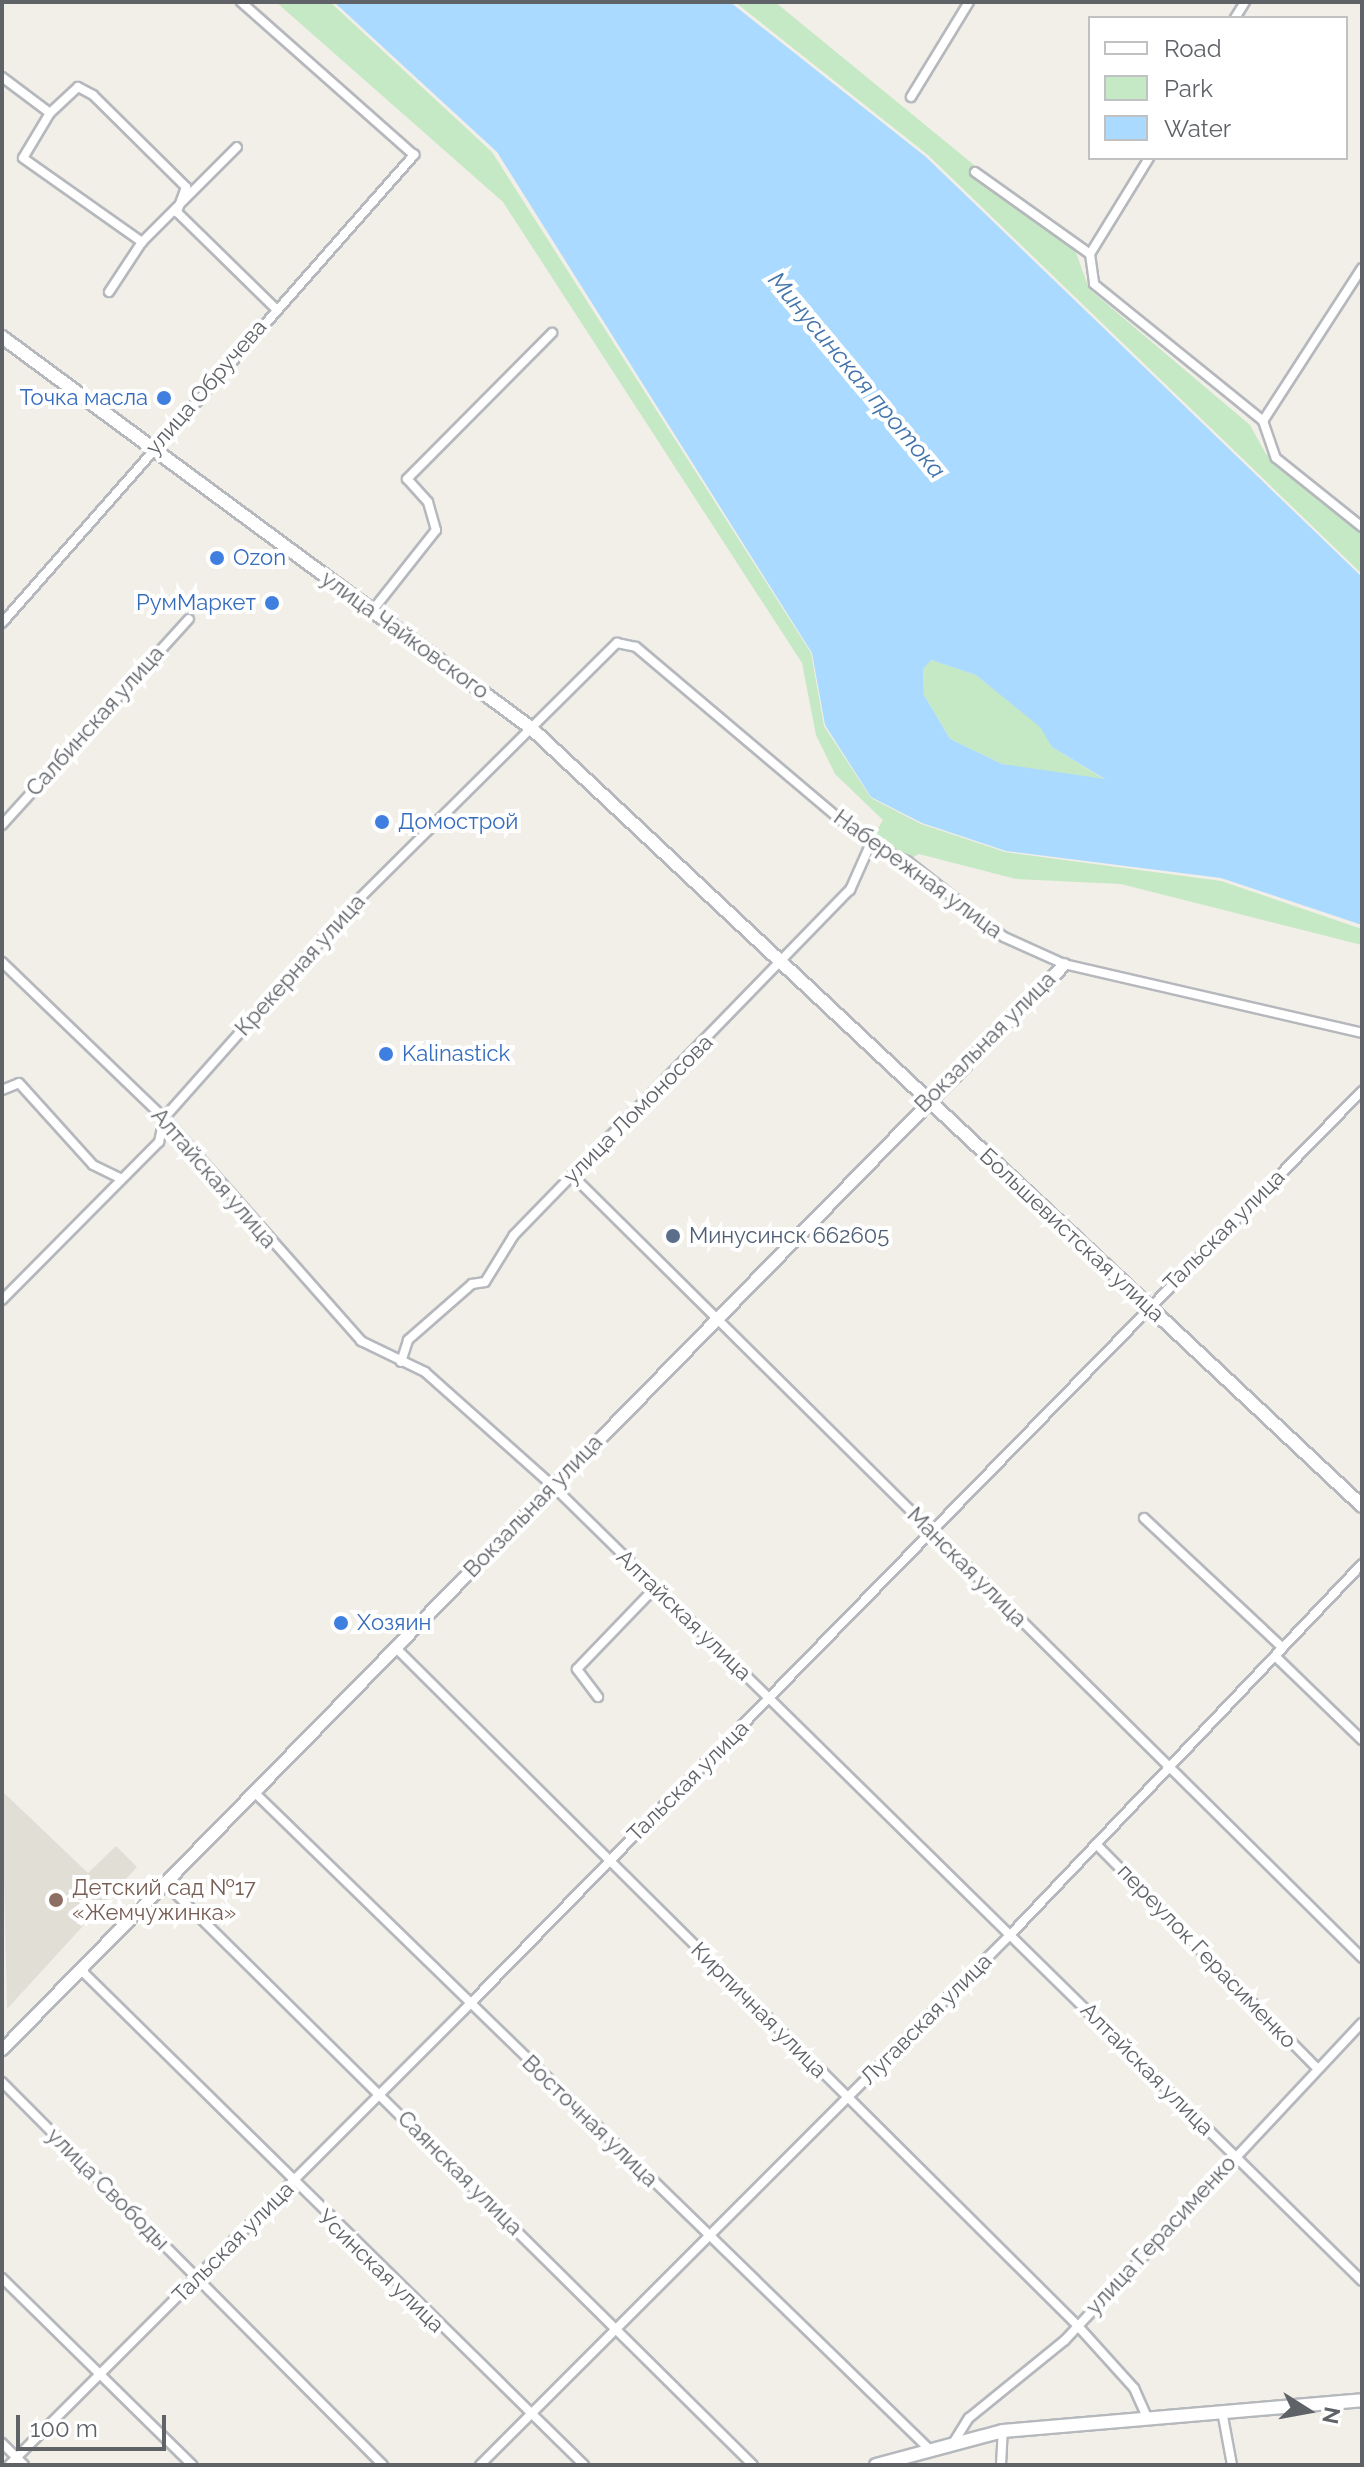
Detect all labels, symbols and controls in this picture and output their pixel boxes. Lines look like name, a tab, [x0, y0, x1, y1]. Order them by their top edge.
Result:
legend	[1088, 16, 1348, 160]
text: Road	[1164, 34, 1222, 63]
text: Park	[1164, 74, 1213, 103]
text: Water	[1164, 114, 1231, 143]
water label: Минусинская протока	[762, 266, 952, 484]
street label: улица Обручева	[140, 314, 272, 460]
place label: Точка масла	[20, 385, 148, 411]
marker: Точка масла	[155, 389, 173, 407]
place label: Ozon	[233, 545, 286, 571]
marker: Ozon	[208, 549, 226, 567]
street label: улица Чайковского	[316, 565, 494, 705]
place label: РумМаркет	[136, 590, 256, 616]
marker: РумМаркет	[263, 594, 281, 612]
street label: Салбинская улица	[20, 640, 170, 802]
street label: Набережная улица	[828, 804, 1008, 944]
place label: Домострой	[398, 809, 518, 835]
marker: Домострой	[373, 813, 391, 831]
street label: Крекерная улица	[229, 889, 371, 1041]
street label: Вокзальная улица	[909, 966, 1061, 1118]
street label: улица Ломоносова	[558, 1029, 718, 1189]
place label: Kalinastick	[402, 1041, 510, 1067]
marker: Kalinastick	[377, 1045, 395, 1063]
street label: Алтайская улица	[146, 1102, 282, 1254]
street label: Большевистская улица	[974, 1142, 1170, 1328]
street label: Тальская улица	[1158, 1164, 1290, 1296]
place label: Минусинск 662605	[689, 1223, 889, 1249]
marker: Минусинск 662605	[664, 1227, 682, 1245]
street label: Вокзальная улица	[458, 1429, 608, 1583]
street label: Манская улица	[902, 1502, 1032, 1632]
street label: Алтайская улица	[611, 1544, 757, 1686]
place label: Хозяин	[357, 1610, 431, 1636]
marker: Хозяин	[332, 1614, 350, 1632]
street label: Тальская улица	[622, 1715, 754, 1847]
street label: переулок Герасименко	[1112, 1858, 1302, 2054]
place label: Детский сад №17 «Жемчужинка»	[72, 1874, 256, 1926]
marker: Детский сад №17 «Жемчужинка»	[47, 1891, 65, 1909]
street label: Кирпичная улица	[685, 1936, 833, 2084]
street label: Лугавская улица	[855, 1948, 997, 2090]
street label: Алтайская улица	[1075, 1997, 1219, 2141]
street label: Восточная улица	[517, 2049, 663, 2193]
street label: Саянская улица	[392, 2105, 528, 2241]
street label: улица Свободы	[41, 2122, 175, 2256]
street label: улица Герасименко	[1080, 2150, 1242, 2320]
street label: Тальская улица	[167, 2176, 299, 2308]
street label: Усинская улица	[312, 2204, 450, 2338]
north arrow	[1268, 2371, 1348, 2451]
scale bar	[20, 2399, 170, 2449]
text: N	[1317, 2405, 1346, 2426]
text: 100 m	[30, 2414, 98, 2443]

